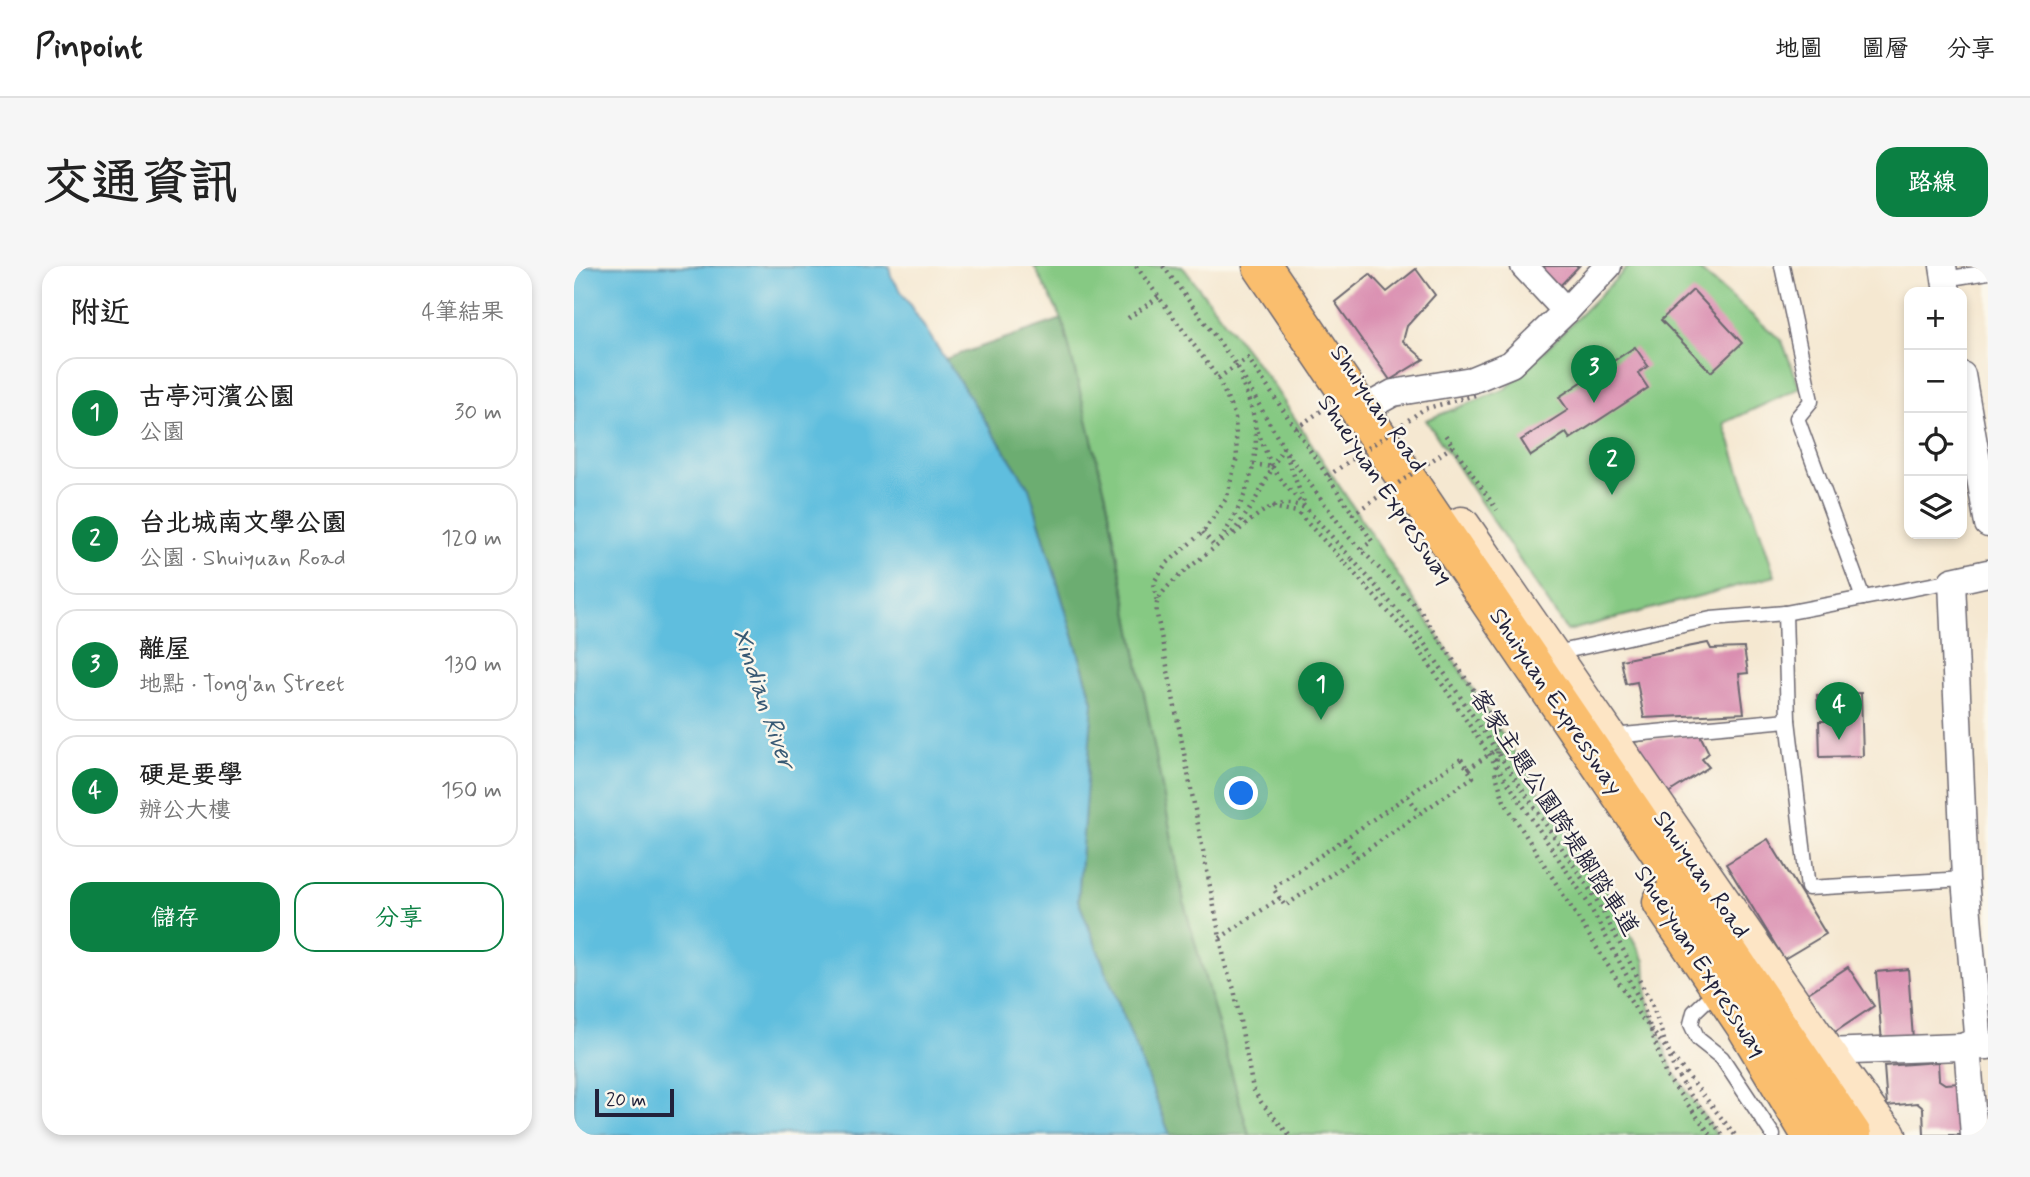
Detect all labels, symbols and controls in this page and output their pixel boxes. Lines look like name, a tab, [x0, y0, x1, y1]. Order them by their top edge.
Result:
text: Pinpoint	[35, 26, 143, 70]
text: 地圖	[1775, 34, 1823, 65]
text: 圖層	[1861, 34, 1909, 65]
text: 分享	[1947, 34, 1995, 65]
button: 路線	[1876, 147, 1988, 217]
text: 交通資訊	[42, 152, 238, 217]
map controls	[1904, 287, 1967, 539]
button: +	[1904, 287, 1967, 350]
text: 附近	[70, 294, 130, 333]
text: 4筆結果	[422, 298, 504, 328]
street label: Shuiyuan Road	[1322, 339, 1433, 479]
pin: 3	[1571, 345, 1617, 403]
button: −	[1904, 350, 1967, 413]
text: 古亭河濱公園	[139, 381, 295, 415]
street label: Shueiyuan Expressway	[1310, 389, 1460, 591]
text: 1	[90, 398, 100, 428]
text: 30 m	[454, 398, 502, 428]
button: locate	[1904, 413, 1967, 476]
text: 公園	[139, 418, 185, 448]
pin: 2	[1589, 437, 1635, 495]
button: layers	[1904, 476, 1967, 539]
text: 台北城南文學公園	[139, 507, 347, 541]
text: 2	[89, 524, 101, 554]
text: 120 m	[441, 524, 502, 554]
text: 公園 · Shuiyuan Road	[139, 544, 346, 574]
street label: Shuiyuan Expressway	[1482, 602, 1630, 801]
water label: Xindian River	[723, 624, 804, 776]
text: 離屋	[139, 633, 191, 667]
text: 3	[90, 650, 100, 680]
text: 130 m	[444, 650, 502, 680]
pin: 1	[1298, 662, 1344, 720]
text: 地點 · Tong'an Street	[139, 670, 345, 700]
pin: 4	[1816, 682, 1862, 740]
street label: 客家主題公園跨堤腳踏車道	[1462, 684, 1645, 942]
text: 硬是要學	[139, 759, 243, 793]
text: 4	[88, 776, 102, 806]
text: 150 m	[441, 776, 502, 806]
your location	[1224, 776, 1258, 810]
text: 辦公大樓	[139, 796, 231, 826]
street label: Shuiyuan Road	[1645, 805, 1756, 945]
street label: Shueiyuan Expressway	[1626, 860, 1773, 1064]
button: 儲存	[70, 882, 280, 952]
button: 分享	[294, 882, 504, 952]
scale bar	[595, 1086, 674, 1118]
text: 20 m	[606, 1088, 646, 1113]

